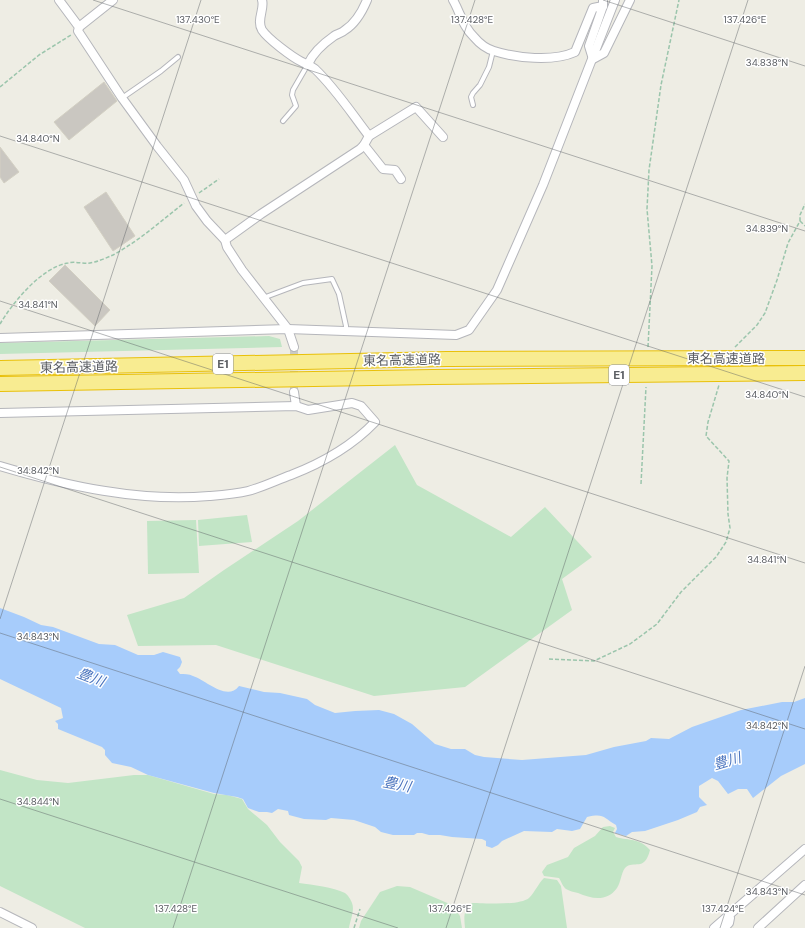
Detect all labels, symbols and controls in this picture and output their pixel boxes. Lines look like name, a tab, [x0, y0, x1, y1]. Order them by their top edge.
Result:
text: 137.430°E	[176, 13, 220, 26]
text: 137.428°E	[451, 13, 494, 26]
text: 137.426°E	[724, 13, 767, 26]
text: 34.838°N	[746, 56, 788, 69]
text: 34.840°N	[16, 132, 60, 145]
text: 34.839°N	[746, 222, 788, 235]
text: 34.841°N	[18, 298, 58, 311]
street label: 東名高速道路	[687, 350, 765, 367]
street label: 東名高速道路	[363, 351, 441, 369]
road number: E1	[213, 354, 233, 374]
street label: 東名高速道路	[40, 358, 118, 376]
road number: E1	[609, 365, 629, 385]
text: 34.840°N	[745, 388, 789, 401]
text: 34.842°N	[17, 464, 59, 477]
text: 34.841°N	[747, 553, 787, 566]
text: 34.843°N	[17, 630, 59, 643]
water label: 豊川	[75, 664, 109, 691]
text: 34.842°N	[746, 719, 788, 732]
water label: 豊川	[711, 748, 745, 774]
water label: 豊川	[382, 772, 414, 796]
text: 34.844°N	[17, 795, 59, 808]
text: 34.843°N	[746, 885, 788, 898]
text: 137.428°E	[155, 902, 198, 915]
text: 137.426°E	[429, 902, 472, 915]
text: 137.424°E	[702, 902, 745, 915]

